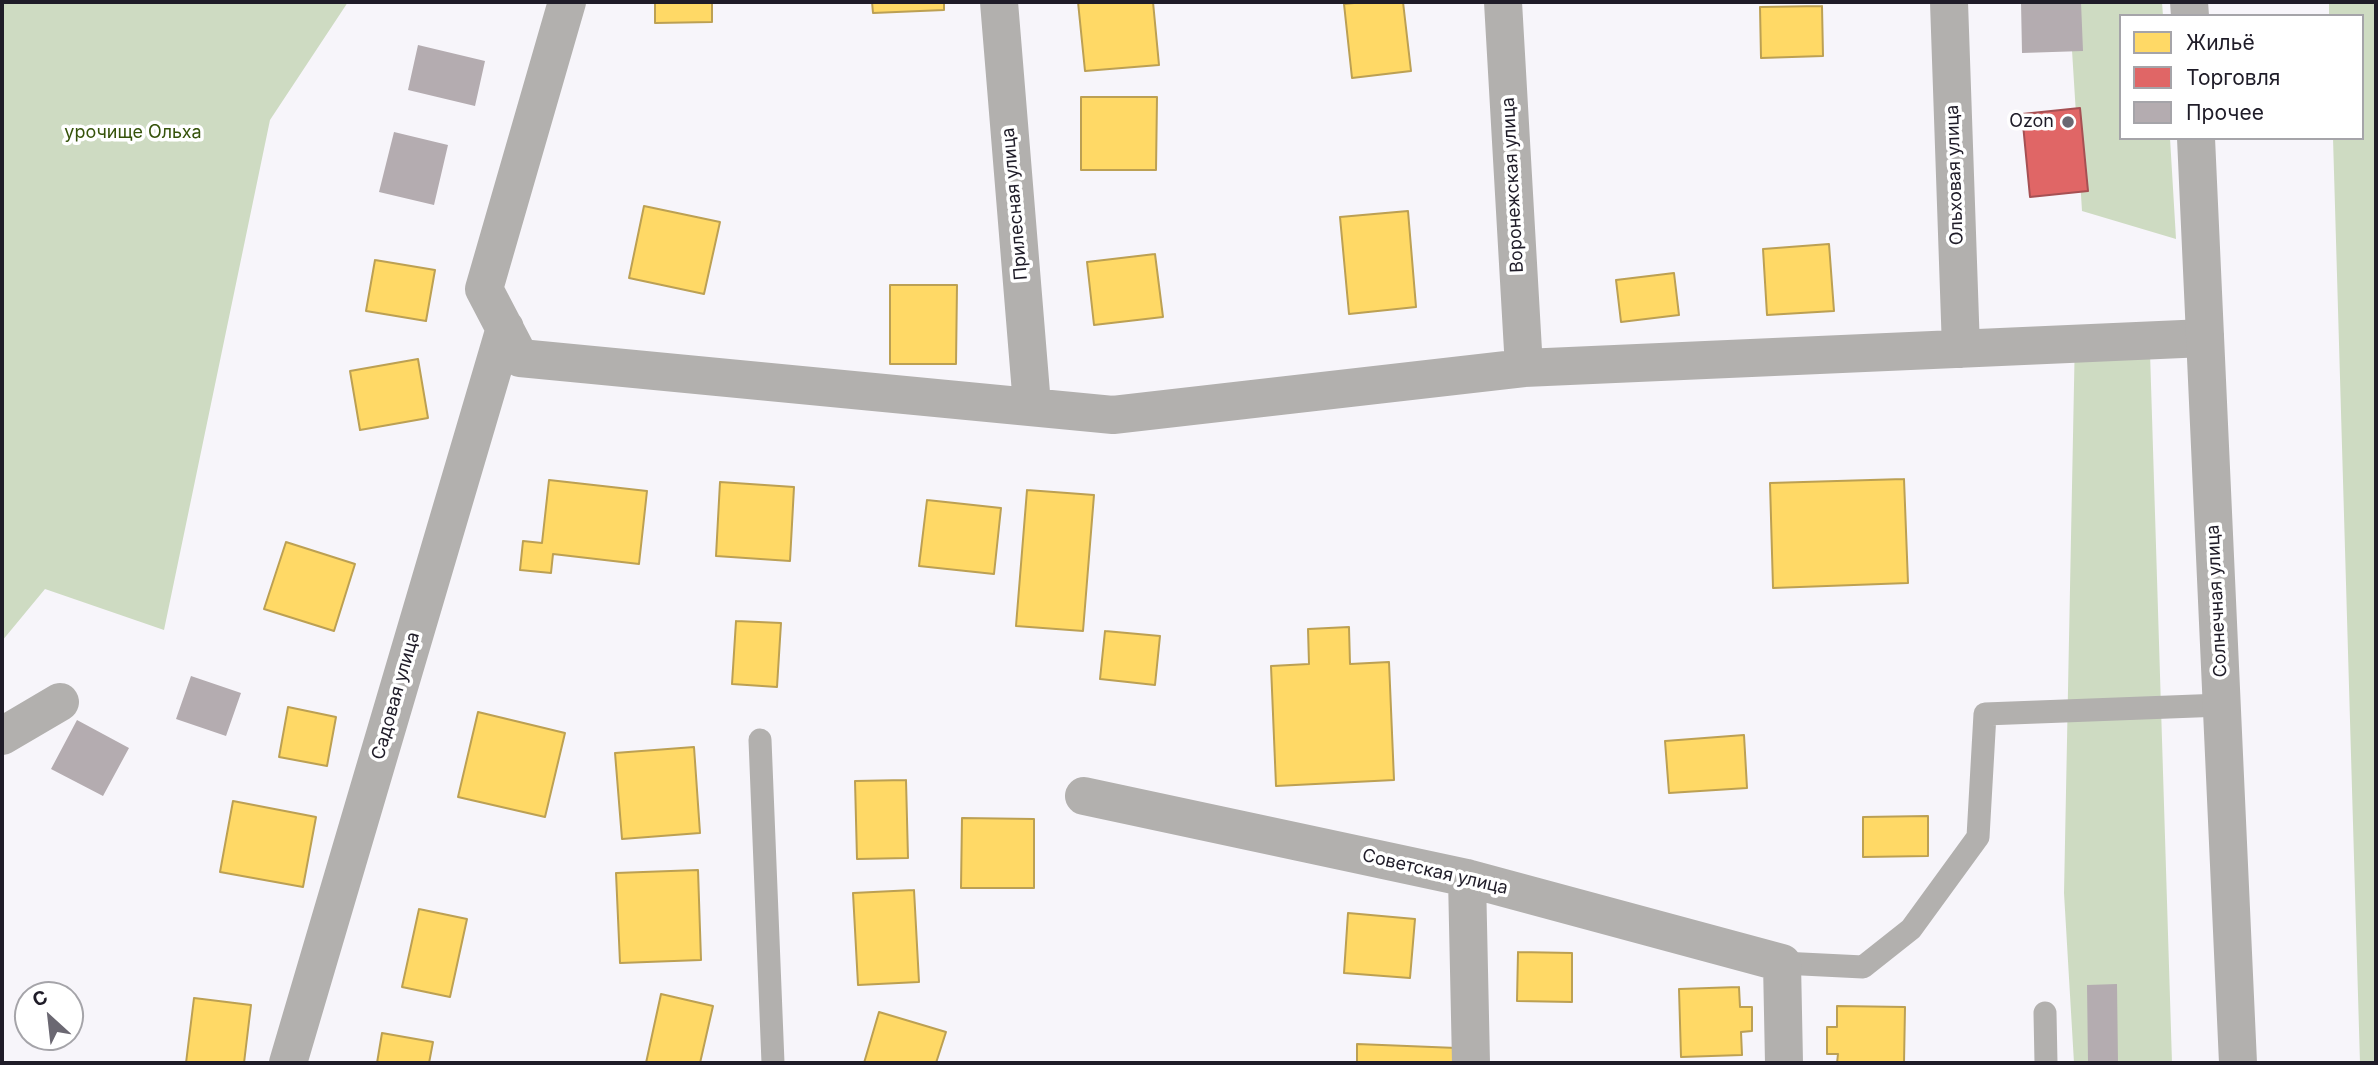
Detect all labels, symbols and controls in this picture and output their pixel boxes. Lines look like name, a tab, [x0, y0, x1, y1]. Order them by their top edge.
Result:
legend	[2119, 14, 2364, 140]
text: Жильё	[2186, 30, 2255, 55]
text: Торговля	[2186, 65, 2280, 90]
street label: Воронежская улица	[1498, 97, 1528, 273]
text: Прочее	[2186, 100, 2264, 125]
street label: Ольховая улица	[1942, 104, 1968, 246]
place label: Ozon	[2009, 111, 2054, 133]
marker: Ozon	[2060, 114, 2076, 130]
park label: урочище Ольха	[64, 122, 202, 144]
street label: Прилесная улица	[998, 127, 1032, 281]
street label: Солнечная улица	[2202, 524, 2232, 678]
street label: Садовая улица	[367, 630, 425, 762]
street label: Советская улица	[1360, 845, 1510, 899]
north arrow	[14, 981, 84, 1051]
text: С	[29, 985, 52, 1012]

